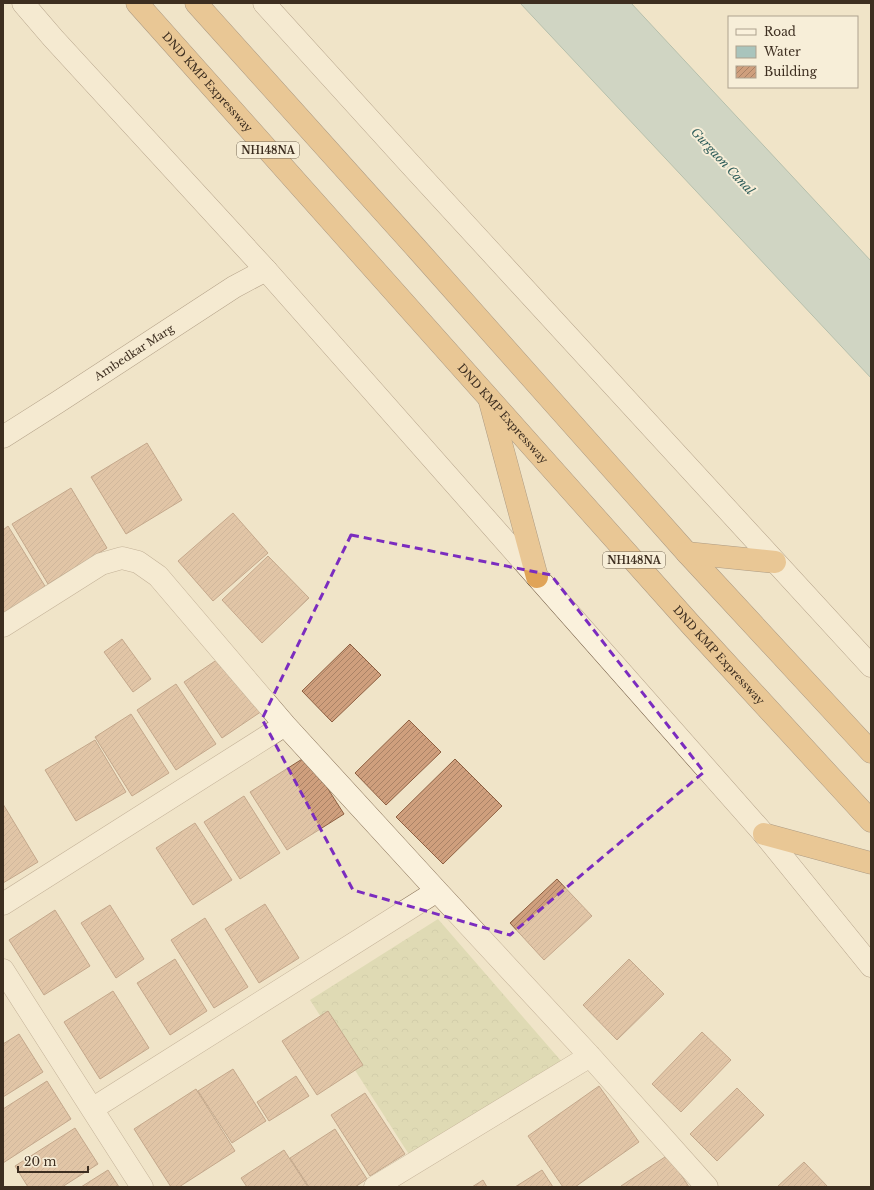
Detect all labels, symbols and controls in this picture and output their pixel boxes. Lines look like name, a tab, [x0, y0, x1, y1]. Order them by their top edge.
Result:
legend	[728, 16, 858, 88]
text: Road	[764, 24, 796, 39]
street label: DND KMP Expressway	[159, 29, 256, 135]
text: Water	[763, 44, 801, 59]
text: Building	[764, 64, 818, 79]
water label: Gurgaon Canal	[688, 124, 758, 198]
road number: NH148NA	[237, 142, 299, 158]
street label: Ambedkar Marg	[91, 321, 177, 384]
street label: DND KMP Expressway	[455, 361, 551, 467]
road number: NH148NA	[603, 552, 665, 568]
street label: DND KMP Expressway	[670, 603, 768, 708]
scale bar	[18, 1148, 88, 1174]
text: 20 m	[24, 1154, 56, 1169]

